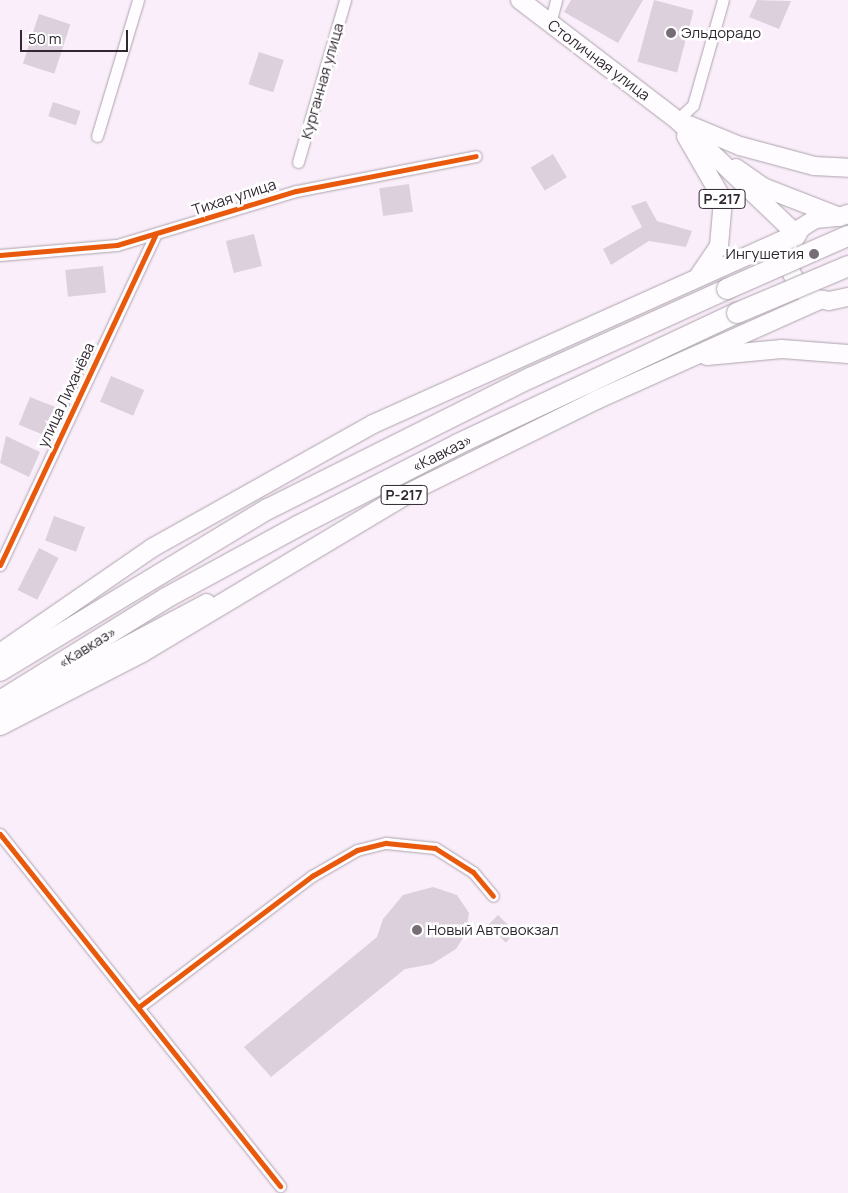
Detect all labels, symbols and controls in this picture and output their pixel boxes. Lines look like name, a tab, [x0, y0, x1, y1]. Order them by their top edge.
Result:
street label: Столичная улица	[544, 16, 654, 104]
scale bar	[22, 20, 130, 52]
street label: Курганная улица	[297, 21, 347, 141]
place label: Эльдорадо	[681, 24, 761, 42]
marker: Эльдорадо	[665, 27, 677, 39]
text: 50 m	[28, 28, 62, 49]
street label: Тихая улица	[190, 175, 278, 219]
road number: Р-217	[698, 188, 746, 210]
place label: Ингушетия	[726, 245, 804, 263]
marker: Ингушетия	[808, 248, 820, 260]
street label: улица Лихачёва	[34, 340, 98, 450]
street label: «Кавказ»	[409, 430, 475, 476]
road number: Р-217	[380, 484, 428, 506]
street label: «Кавказ»	[55, 622, 119, 672]
place label: Новый Автовокзал	[427, 921, 559, 939]
marker: Новый Автовокзал	[411, 924, 423, 936]

